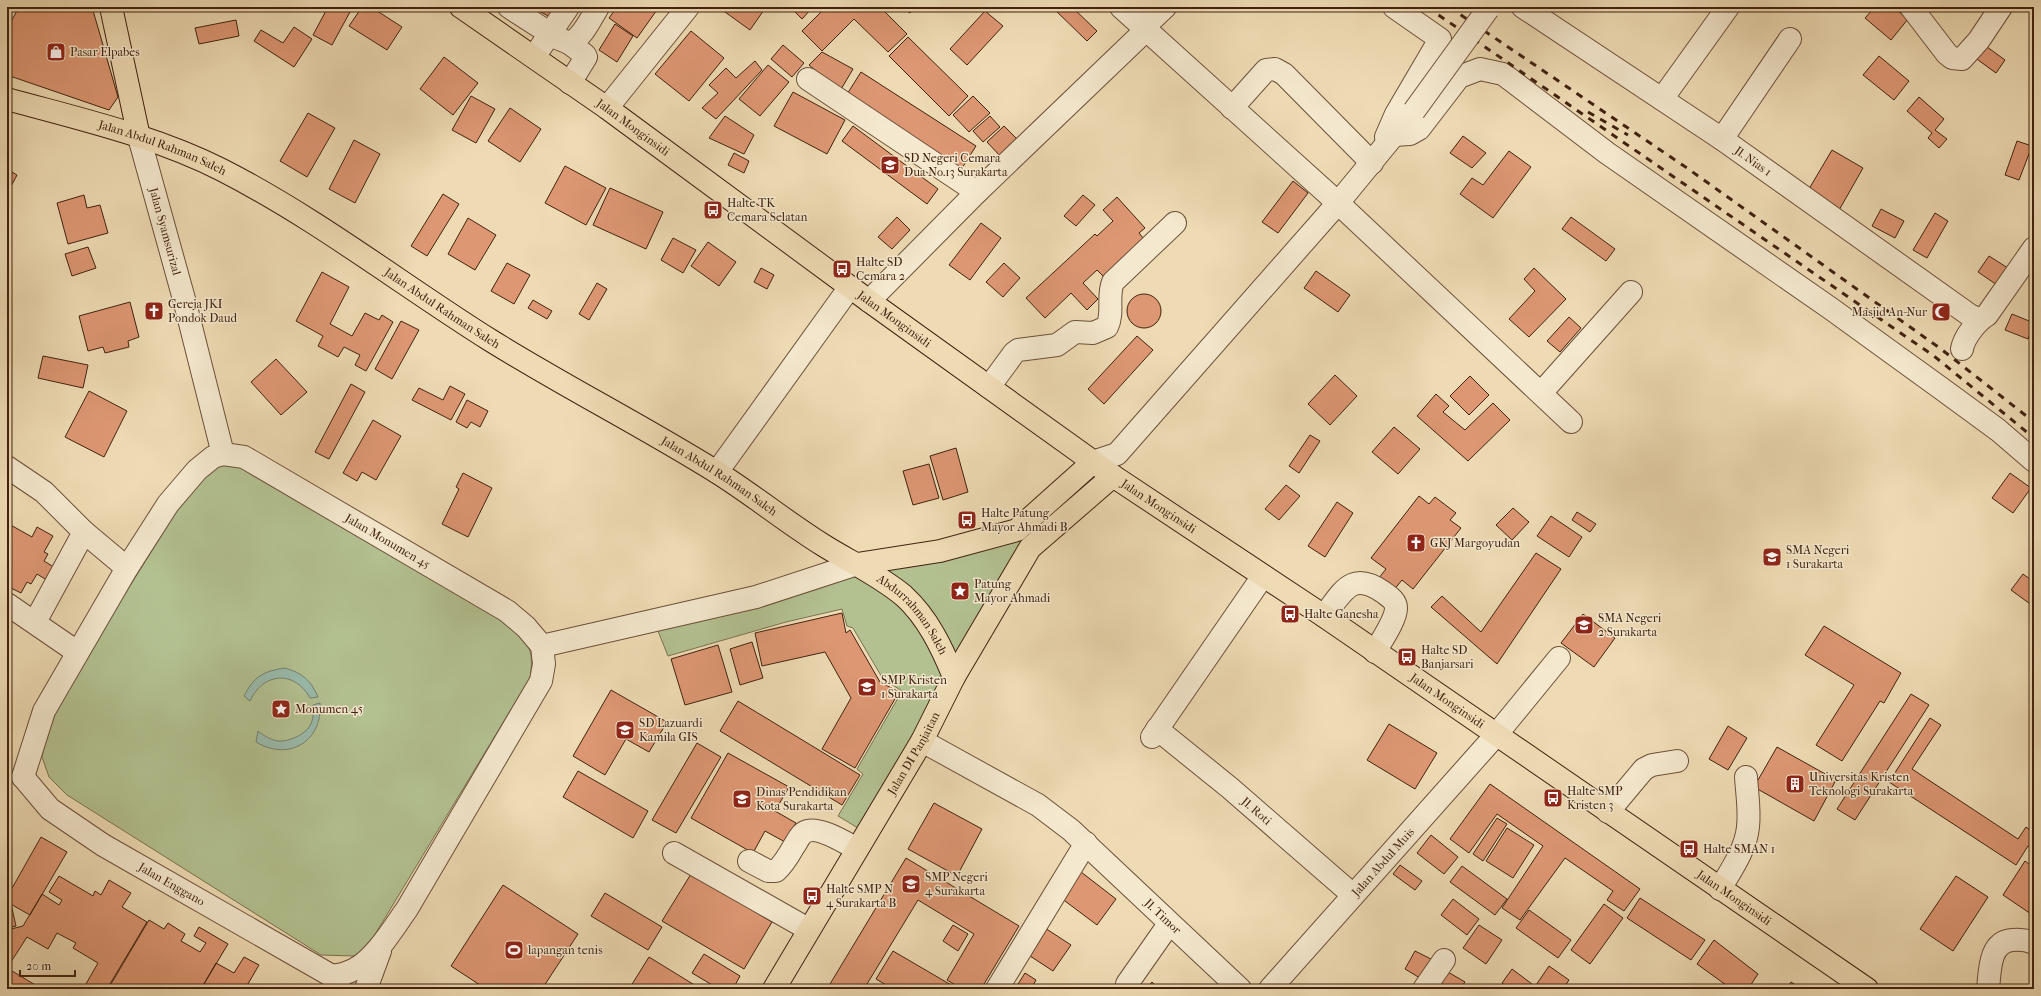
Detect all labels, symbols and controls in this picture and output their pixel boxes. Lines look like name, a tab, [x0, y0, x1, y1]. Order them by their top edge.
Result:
shop icon: Pasar Elpabes	[45, 41, 67, 63]
place label: Pasar Elpabes	[70, 45, 140, 59]
street label: Jalan Monginsidi	[593, 95, 673, 159]
street label: Jalan Abdul Rahman Saleh	[96, 117, 229, 178]
street label: Jl. Nias 1	[1731, 143, 1774, 179]
place label: SD Negeri Cemara Dua No.13 Surakarta	[904, 151, 1008, 179]
school or university icon: SD Negeri Cemara Dua No.13 Surakarta	[879, 154, 901, 176]
street label: Jalan Syamsurizal	[146, 185, 184, 277]
place label: Halte TK Cemara Selatan	[727, 196, 808, 224]
bus stop icon: Halte TK Cemara Selatan	[702, 199, 724, 221]
place label: Halte SD Cemara 2	[856, 255, 905, 283]
bus stop icon: Halte SD Cemara 2	[831, 258, 853, 280]
street label: Jalan Abdul Rahman Saleh	[381, 264, 503, 352]
street label: Jalan Monginsidi	[854, 287, 934, 350]
place label: Gereja JKI Pondok Daud	[168, 297, 238, 325]
church icon: Gereja JKI Pondok Daud	[143, 300, 165, 322]
mosque icon: Masjid An-Nur	[1930, 301, 1952, 323]
place label: Masjid An-Nur	[1852, 305, 1928, 319]
street label: Jalan Abdul Rahman Saleh	[658, 433, 780, 519]
street label: Jalan Monginsidi	[1118, 476, 1199, 536]
place label: Halte Patung Mayor Ahmadi B	[981, 506, 1068, 534]
bus stop icon: Halte Patung Mayor Ahmadi B	[956, 509, 978, 531]
street label: Jalan Monumen 45	[342, 510, 433, 571]
church icon: GKJ Margoyudan	[1405, 532, 1427, 554]
place label: GKJ Margoyudan	[1430, 536, 1520, 550]
place label: SMA Negeri 1 Surakarta	[1786, 543, 1850, 571]
school or university icon: SMA Negeri 1 Surakarta	[1761, 546, 1783, 568]
street label: Abdurrahman Saleh	[874, 571, 950, 657]
place label: Patung Mayor Ahmadi	[974, 577, 1051, 605]
place icon: Patung Mayor Ahmadi	[949, 580, 971, 602]
bus stop icon: Halte Ganesha	[1279, 603, 1301, 625]
place label: Halte Ganesha	[1304, 607, 1379, 621]
place label: SMA Negeri 2 Surakarta	[1598, 611, 1662, 639]
school or university icon: SMA Negeri 2 Surakarta	[1573, 614, 1595, 636]
place label: Halte SD Banjarsari	[1421, 643, 1474, 671]
bus stop icon: Halte SD Banjarsari	[1396, 646, 1418, 668]
street label: Jalan Monginsidi	[1407, 670, 1488, 731]
place label: SMP Kristen 1 Surakarta	[881, 673, 947, 701]
school or university icon: SMP Kristen 1 Surakarta	[856, 676, 878, 698]
place icon: Monumen 45	[270, 698, 292, 720]
place label: Monumen 45	[295, 702, 363, 716]
street label: Jalan DI Panjaitan	[884, 709, 942, 798]
place label: SD Lazuardi Kamila GIS	[639, 716, 703, 744]
school or university icon: SD Lazuardi Kamila GIS	[614, 719, 636, 741]
place label: Universitas Kristen Teknologi Surakarta	[1809, 770, 1914, 798]
building icon: Universitas Kristen Teknologi Surakarta	[1784, 773, 1806, 795]
place label: Halte SMP Kristen 3	[1567, 784, 1623, 812]
place label: Dinas Pendidikan Kota Surakarta	[756, 785, 847, 813]
bus stop icon: Halte SMP Kristen 3	[1542, 787, 1564, 809]
school or university icon: Dinas Pendidikan Kota Surakarta	[731, 788, 753, 810]
street label: Jl. Roti	[1238, 794, 1275, 828]
street label: Jalan Abdul Muis	[1348, 824, 1418, 900]
bus stop icon: Halte SMAN 1	[1678, 838, 1700, 860]
place label: Halte SMAN 1	[1703, 842, 1775, 856]
street label: Jalan Enggano	[135, 859, 207, 909]
street label: Jalan Monginsidi	[1693, 867, 1774, 928]
place label: SMP Negeri 4 Surakarta	[925, 870, 988, 898]
school or university icon: SMP Negeri 4 Surakarta	[900, 873, 922, 895]
place label: Halte SMP N 4 Surakarta B	[826, 882, 897, 910]
bus stop icon: Halte SMP N 4 Surakarta B	[801, 885, 823, 907]
street label: Jl. Timor	[1141, 895, 1185, 938]
sports icon: lapangan tenis	[503, 939, 525, 961]
place label: lapangan tenis	[527, 943, 603, 957]
scale bar	[20, 952, 75, 978]
text: 20 m	[26, 959, 51, 973]

